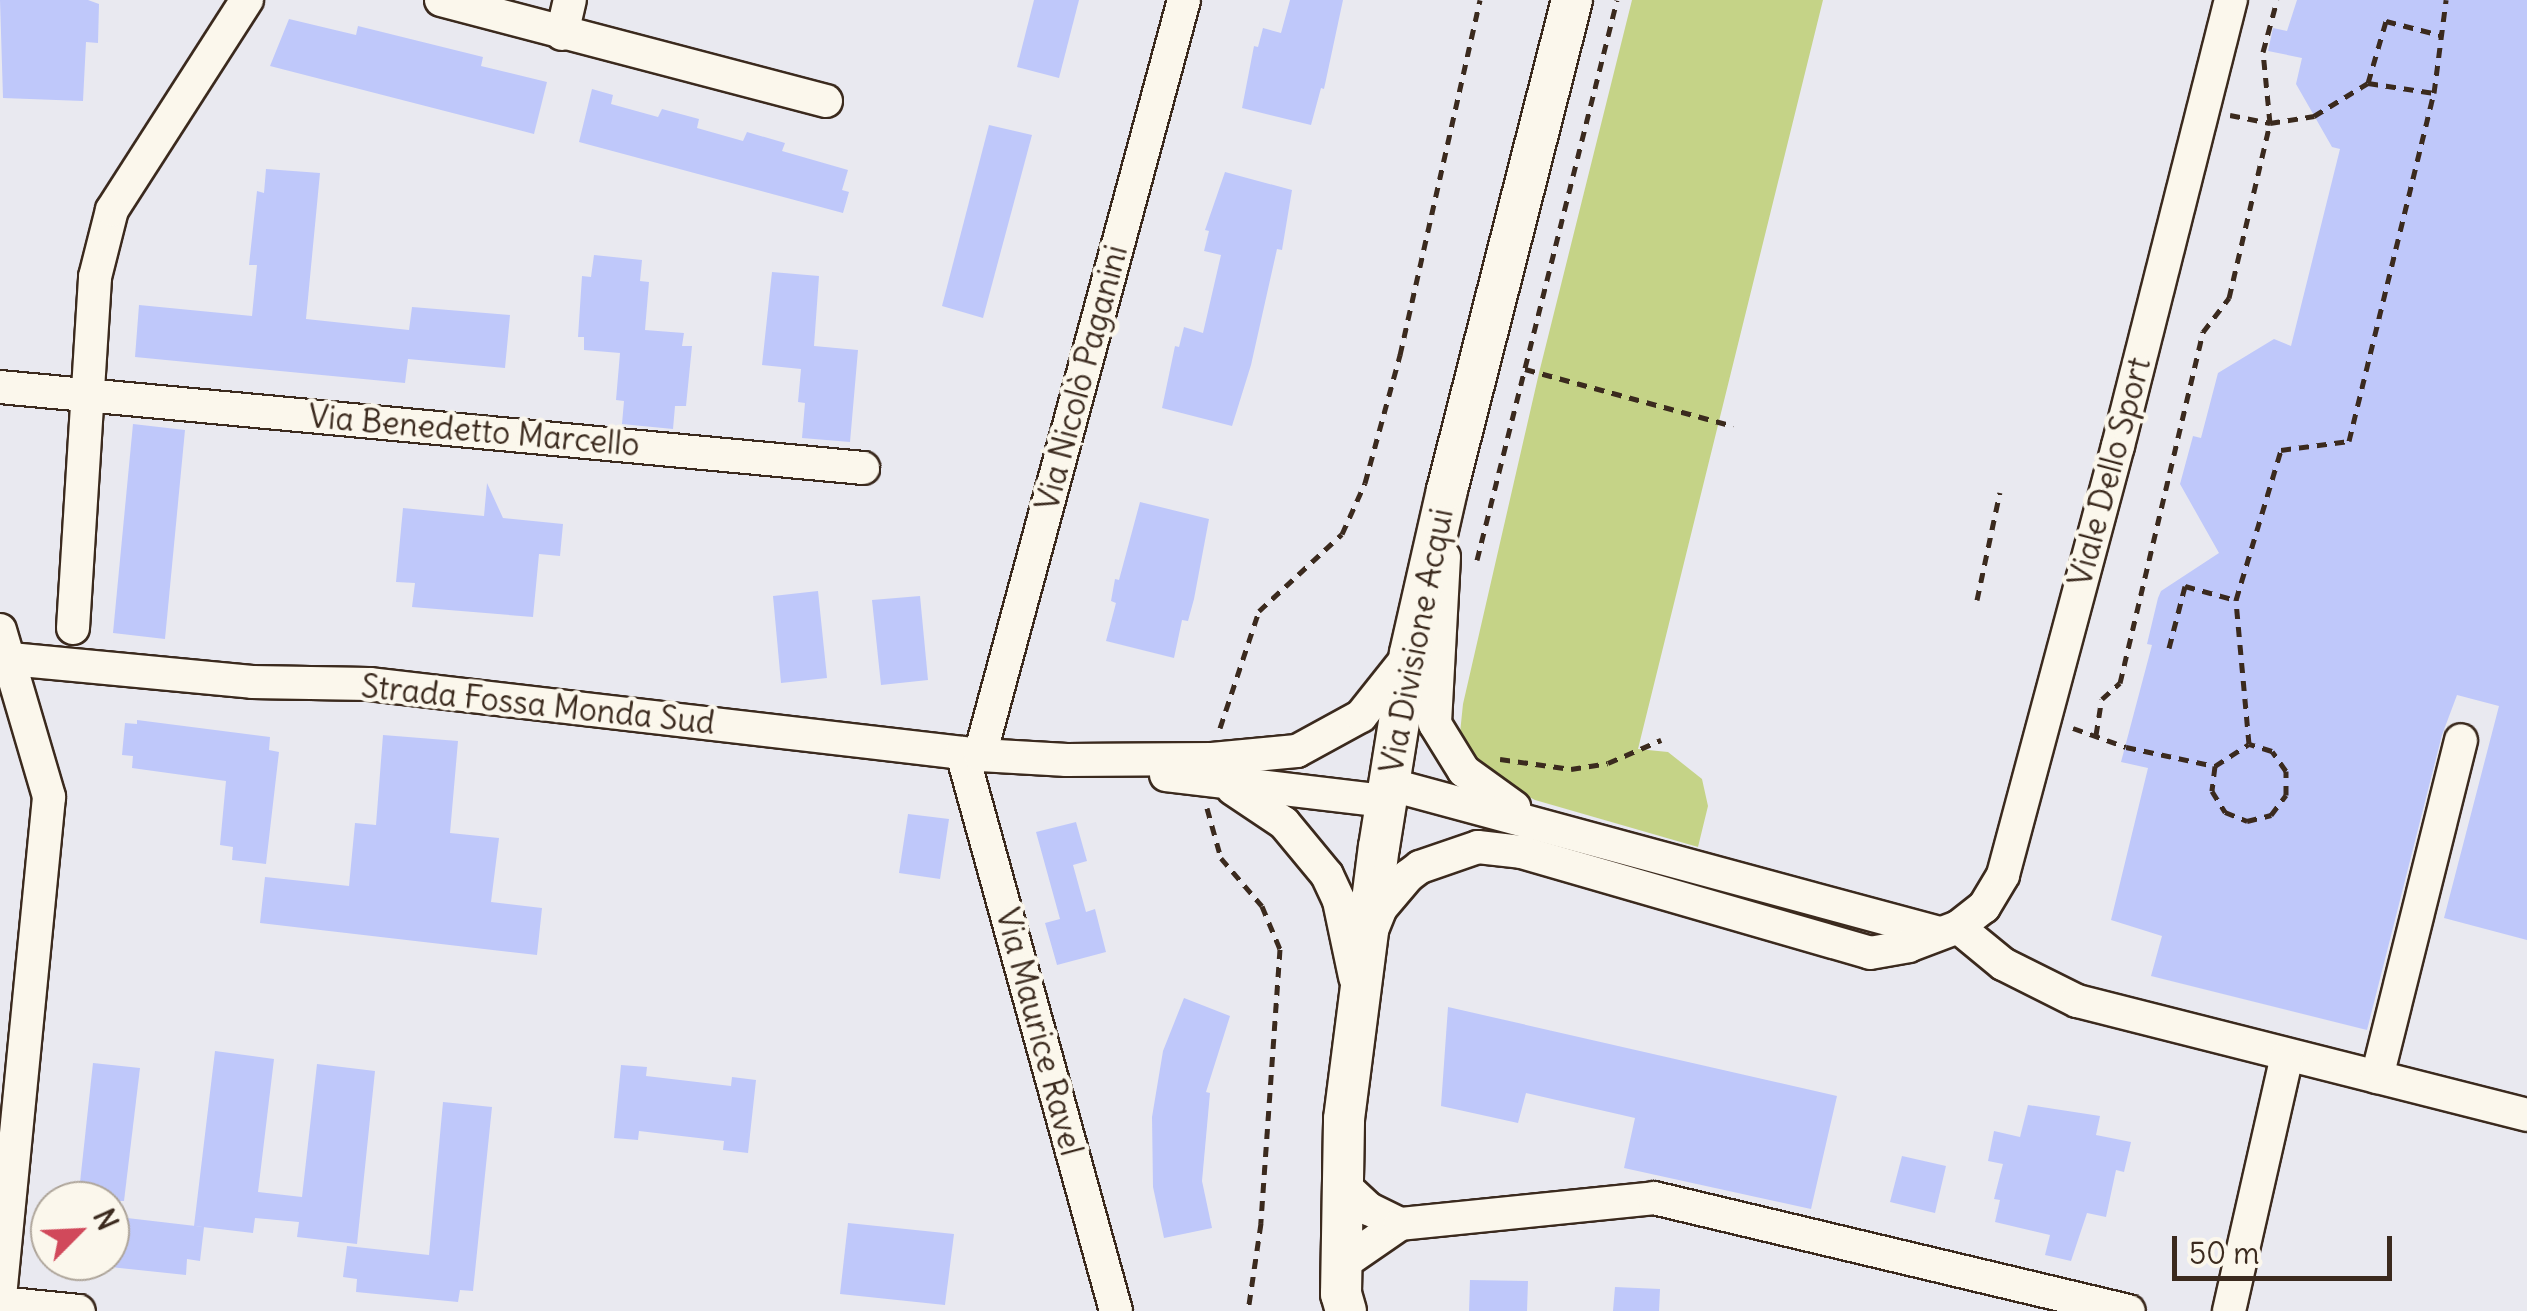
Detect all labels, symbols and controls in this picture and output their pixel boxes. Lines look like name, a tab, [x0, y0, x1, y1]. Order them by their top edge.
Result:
street label: Via Nicolò Paganini	[1028, 241, 1136, 515]
street label: Viale Dello Sport	[2061, 353, 2159, 591]
street label: Via Benedetto Marcello	[307, 397, 641, 465]
street label: Via Divisione Acqui	[1373, 505, 1461, 777]
street label: Strada Fossa Monda Sud	[359, 667, 717, 743]
street label: Via Maurice Ravel	[987, 904, 1091, 1160]
north arrow	[30, 1181, 130, 1281]
text: N	[85, 1203, 126, 1236]
scale bar	[2177, 1216, 2397, 1278]
text: 50 m	[2189, 1234, 2259, 1272]

